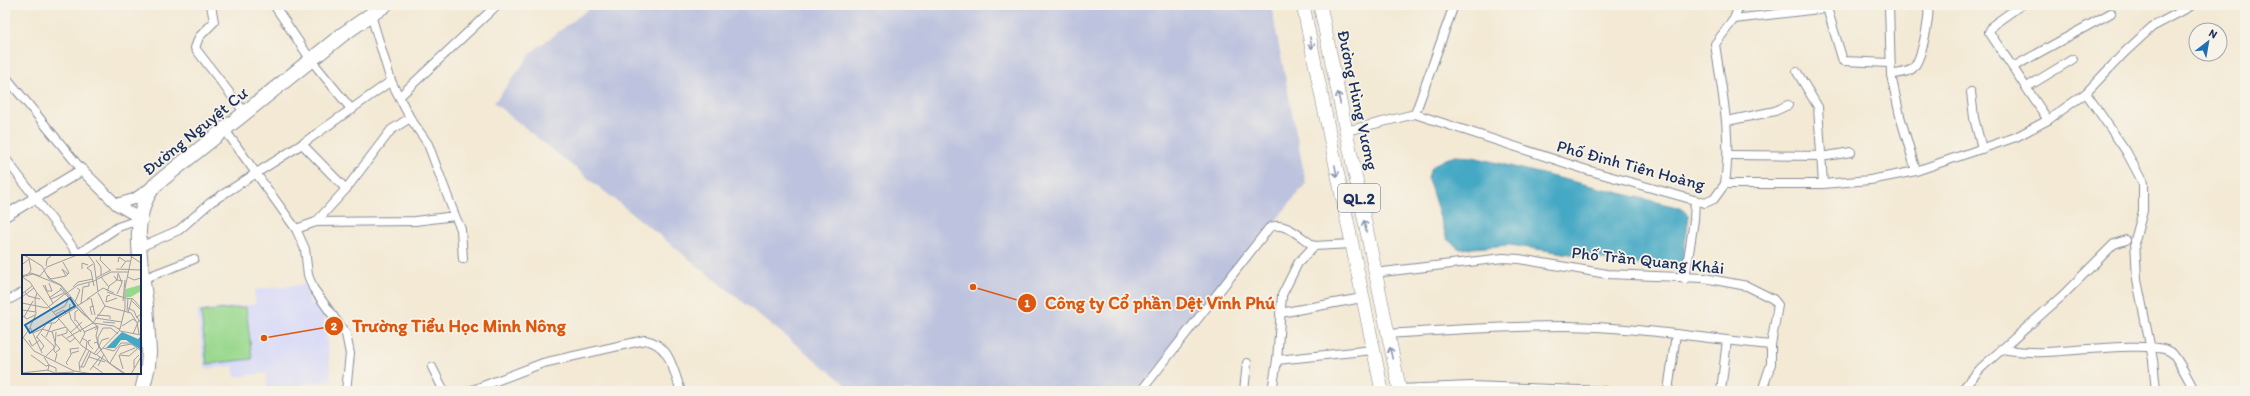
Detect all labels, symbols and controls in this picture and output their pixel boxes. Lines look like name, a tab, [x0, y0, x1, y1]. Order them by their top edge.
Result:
north arrow	[2188, 22, 2228, 62]
text: N	[2206, 26, 2219, 41]
street label: Đường Hùng Vương	[1333, 28, 1383, 172]
one-way arrow	[1307, 36, 1315, 49]
street label: Đường Nguyệt Cư	[139, 83, 251, 179]
one-way arrow	[1334, 92, 1342, 105]
street label: Phố Đinh Tiên Hoàng	[1555, 136, 1708, 194]
one-way arrow	[1333, 164, 1341, 177]
road number: QL.2	[1338, 184, 1380, 212]
one-way arrow	[1360, 220, 1368, 233]
street label: Phố Trần Quang Khải	[1571, 242, 1725, 278]
inset map	[22, 255, 141, 374]
callout: Công ty Cổ phần Dệt Vĩnh Phú	[1017, 288, 1283, 318]
text: Công ty Cổ phần Dệt Vĩnh Phú	[1045, 292, 1275, 314]
text: 1	[1024, 296, 1030, 310]
callout: Trường Tiểu Học Minh Nông	[324, 311, 574, 341]
text: Trường Tiểu Học Minh Nông	[351, 315, 567, 337]
text: 2	[331, 319, 338, 333]
one-way arrow	[1387, 347, 1395, 360]

